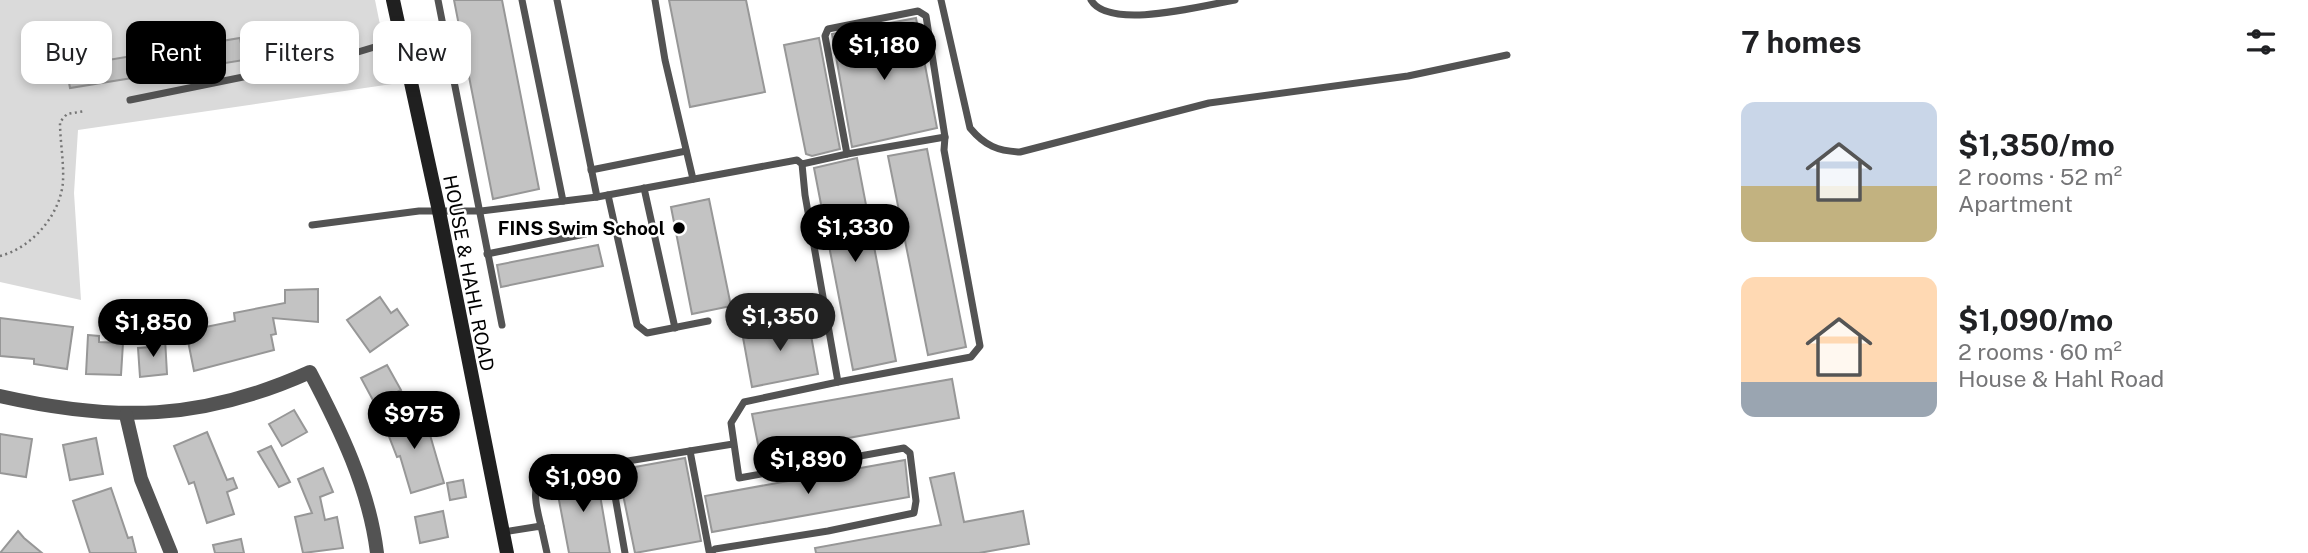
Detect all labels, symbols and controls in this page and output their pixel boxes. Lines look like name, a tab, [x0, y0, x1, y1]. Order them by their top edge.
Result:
chip: Buy	[21, 21, 112, 84]
chip: Rent	[126, 21, 226, 84]
chip: Filters	[240, 21, 359, 84]
chip: New	[373, 21, 471, 84]
pin: $1,180	[827, 22, 941, 82]
icon: filters	[2242, 23, 2280, 61]
text: 7 homes	[1741, 24, 1862, 60]
text: $1,180	[848, 31, 920, 58]
text: $1,350/mo	[1958, 127, 2115, 163]
icon: home	[1797, 130, 1881, 214]
text: 2 rooms · 52 m²	[1958, 163, 2122, 190]
street label: HOUSE & HAHL ROAD	[439, 173, 499, 373]
text: Apartment	[1958, 190, 2073, 217]
pin: $1,330	[798, 204, 912, 264]
text: $1,330	[816, 213, 894, 240]
place label: FINS Swim School	[498, 217, 665, 239]
marker: FINS Swim School	[671, 220, 687, 236]
pin: $1,350	[723, 294, 837, 353]
pin: $1,850	[96, 300, 210, 359]
text: $1,350	[741, 302, 819, 329]
text: $1,090/mo	[1958, 302, 2113, 338]
icon: home	[1797, 305, 1881, 389]
text: $1,850	[114, 308, 192, 335]
text: 2 rooms · 60 m²	[1958, 338, 2122, 365]
text: House & Hahl Road	[1958, 365, 2164, 392]
pin: $975	[373, 392, 455, 451]
text: $975	[384, 400, 444, 427]
pin: $1,890	[751, 436, 865, 496]
text: $1,890	[769, 445, 847, 472]
pin: $1,090	[526, 454, 640, 514]
text: $1,090	[545, 463, 621, 490]

